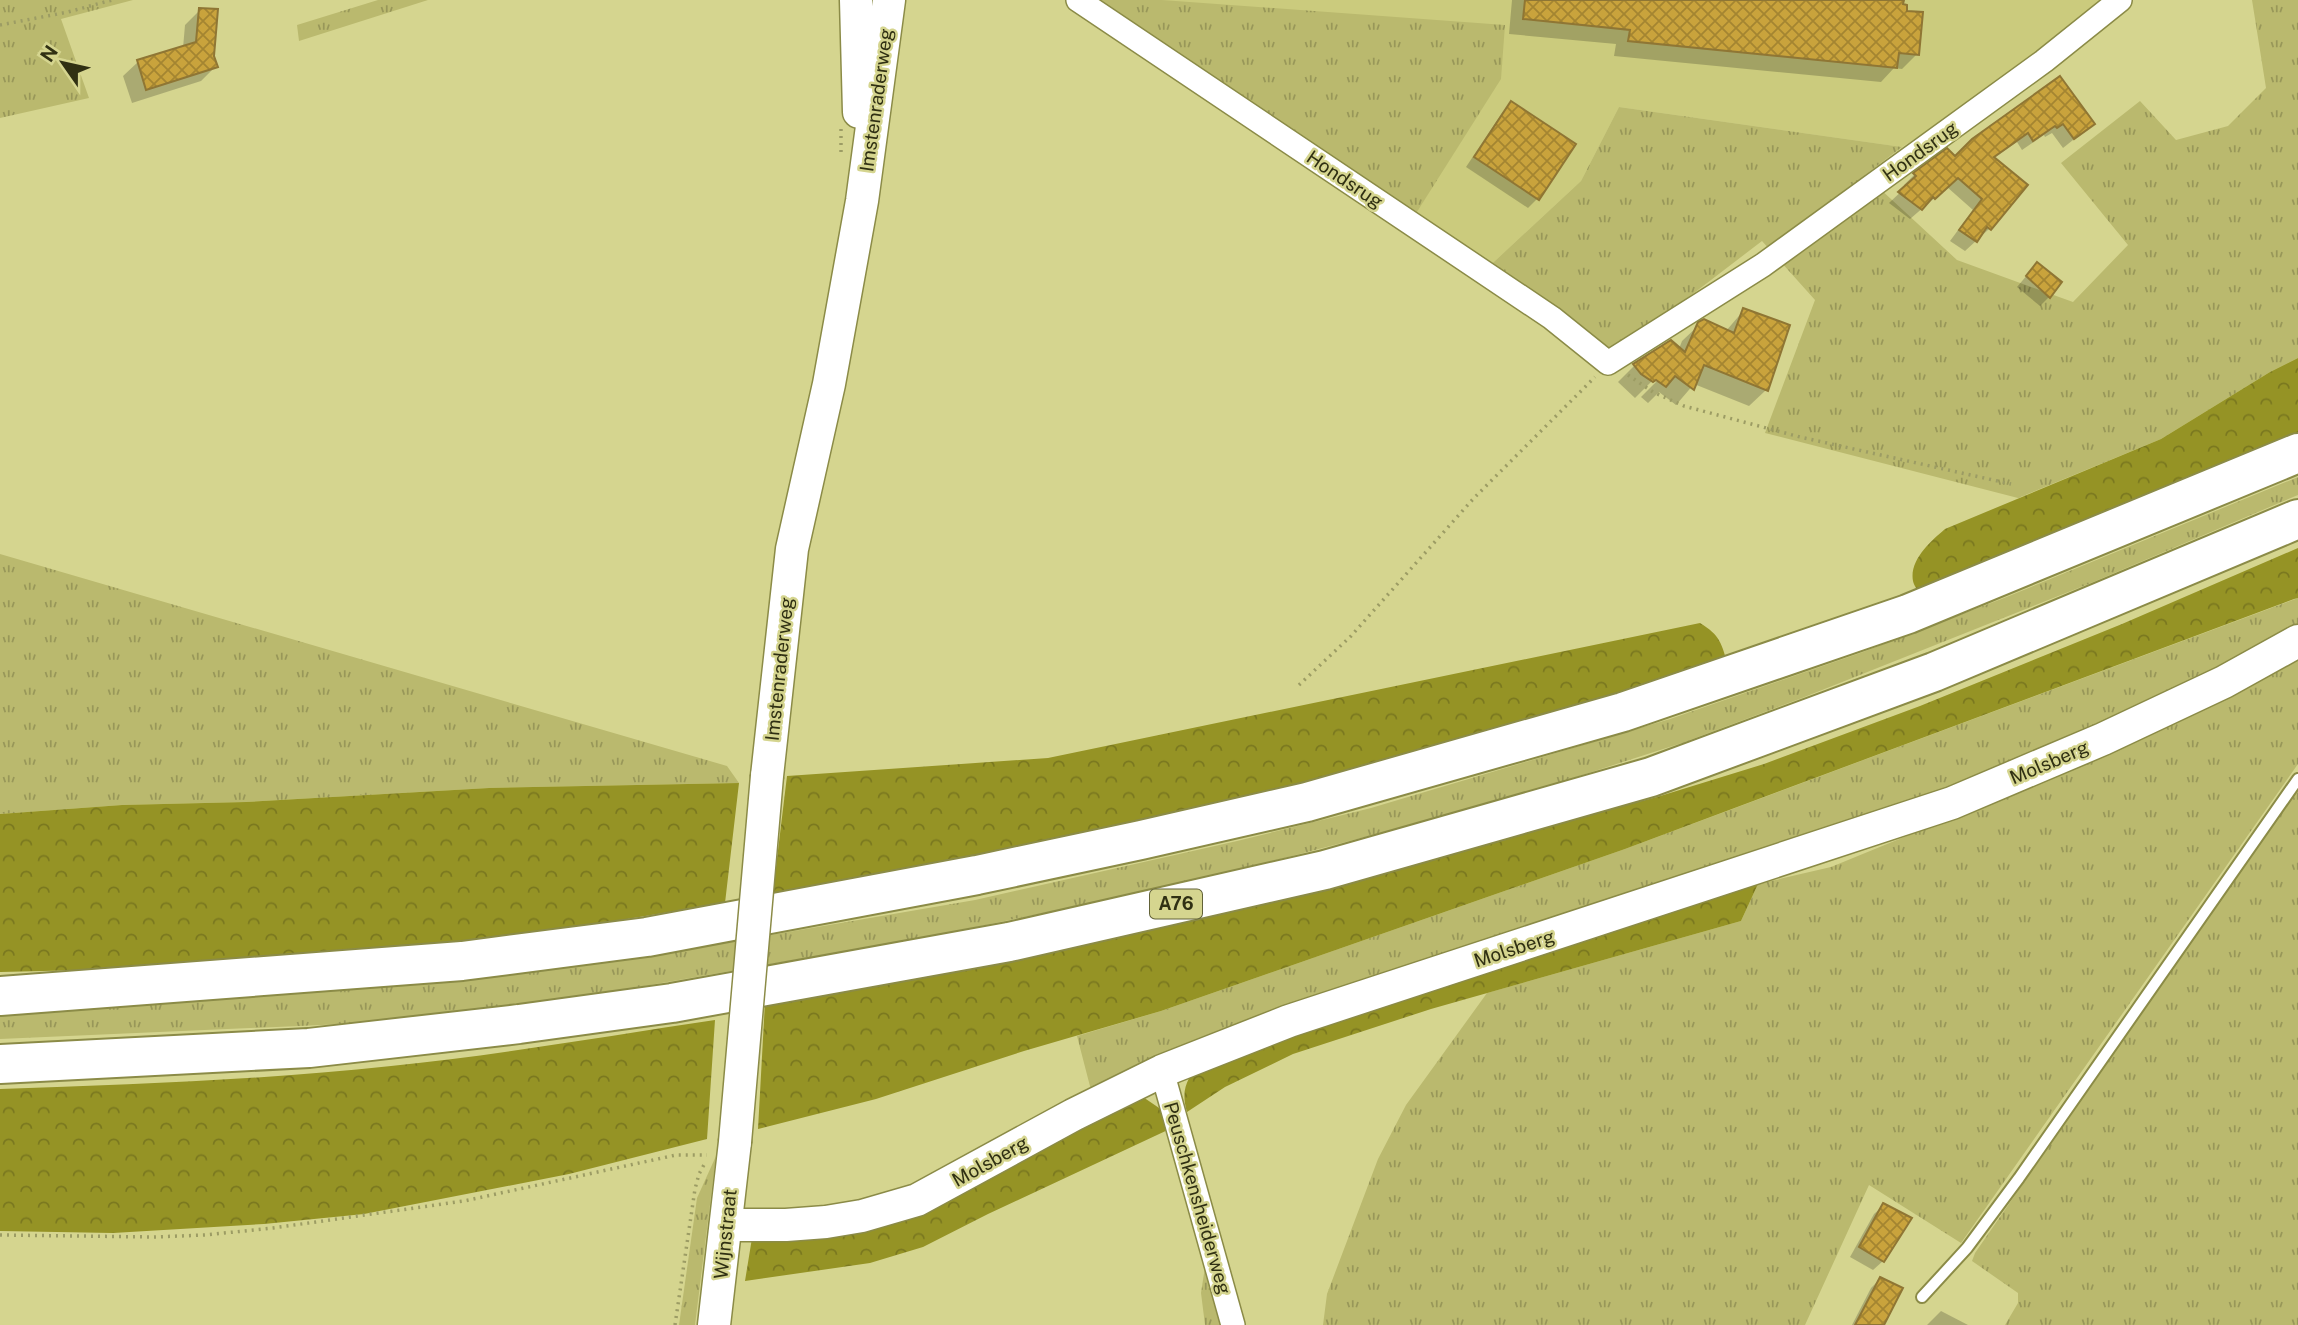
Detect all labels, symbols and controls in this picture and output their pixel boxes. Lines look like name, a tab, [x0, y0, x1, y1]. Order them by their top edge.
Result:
street label: Imstenraderweg	[855, 27, 897, 173]
north arrow	[28, 28, 98, 98]
text: N	[36, 41, 62, 66]
street label: Hondsrug	[1878, 116, 1962, 186]
street label: Hondsrug	[1303, 145, 1387, 213]
street label: Imstenraderweg	[761, 596, 798, 742]
street label: Molsberg	[2006, 735, 2092, 788]
road number: A76	[1150, 890, 1202, 918]
street label: Molsberg	[1471, 925, 1557, 971]
street label: Peuschkensheiderweg	[1160, 1099, 1236, 1297]
street label: Molsberg	[948, 1131, 1032, 1191]
street label: Wijnstraat	[709, 1188, 741, 1280]

